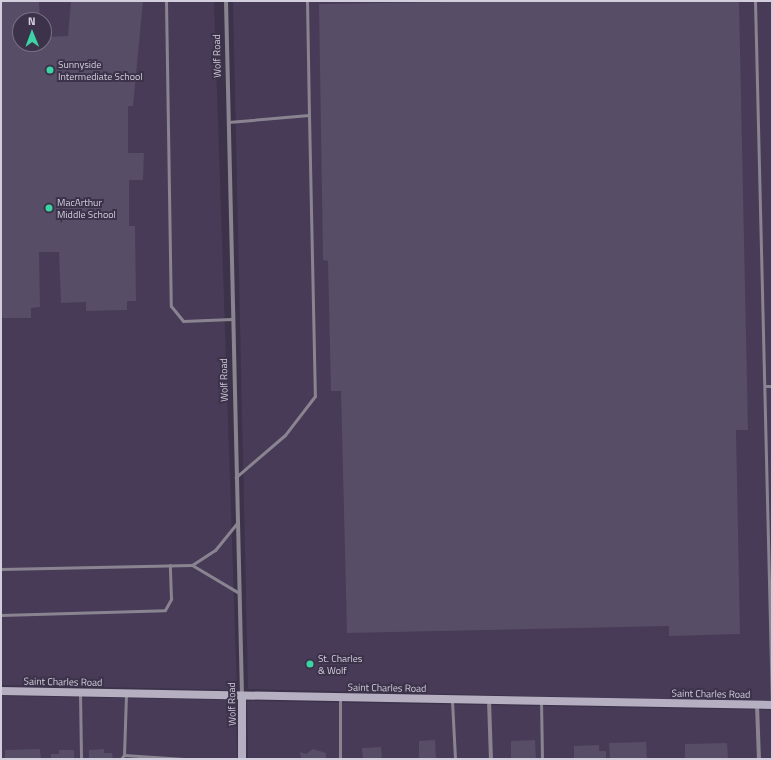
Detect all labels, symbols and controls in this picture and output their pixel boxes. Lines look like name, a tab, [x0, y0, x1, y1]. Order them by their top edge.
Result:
north arrow	[12, 12, 52, 52]
text: N	[28, 13, 36, 29]
street label: Wolf Road	[211, 34, 223, 78]
place label: Sunnyside Intermediate School	[58, 58, 142, 82]
marker: Sunnyside Intermediate School	[45, 65, 55, 75]
place label: MacArthur Middle School	[57, 196, 116, 220]
marker: MacArthur Middle School	[44, 203, 54, 213]
street label: Wolf Road	[218, 358, 230, 402]
place label: St. Charles & Wolf	[318, 652, 362, 676]
marker: St. Charles & Wolf	[305, 659, 315, 669]
street label: Saint Charles Road	[23, 675, 103, 689]
street label: Saint Charles Road	[347, 681, 427, 695]
street label: Wolf Road	[226, 682, 238, 726]
street label: Saint Charles Road	[671, 687, 751, 701]

